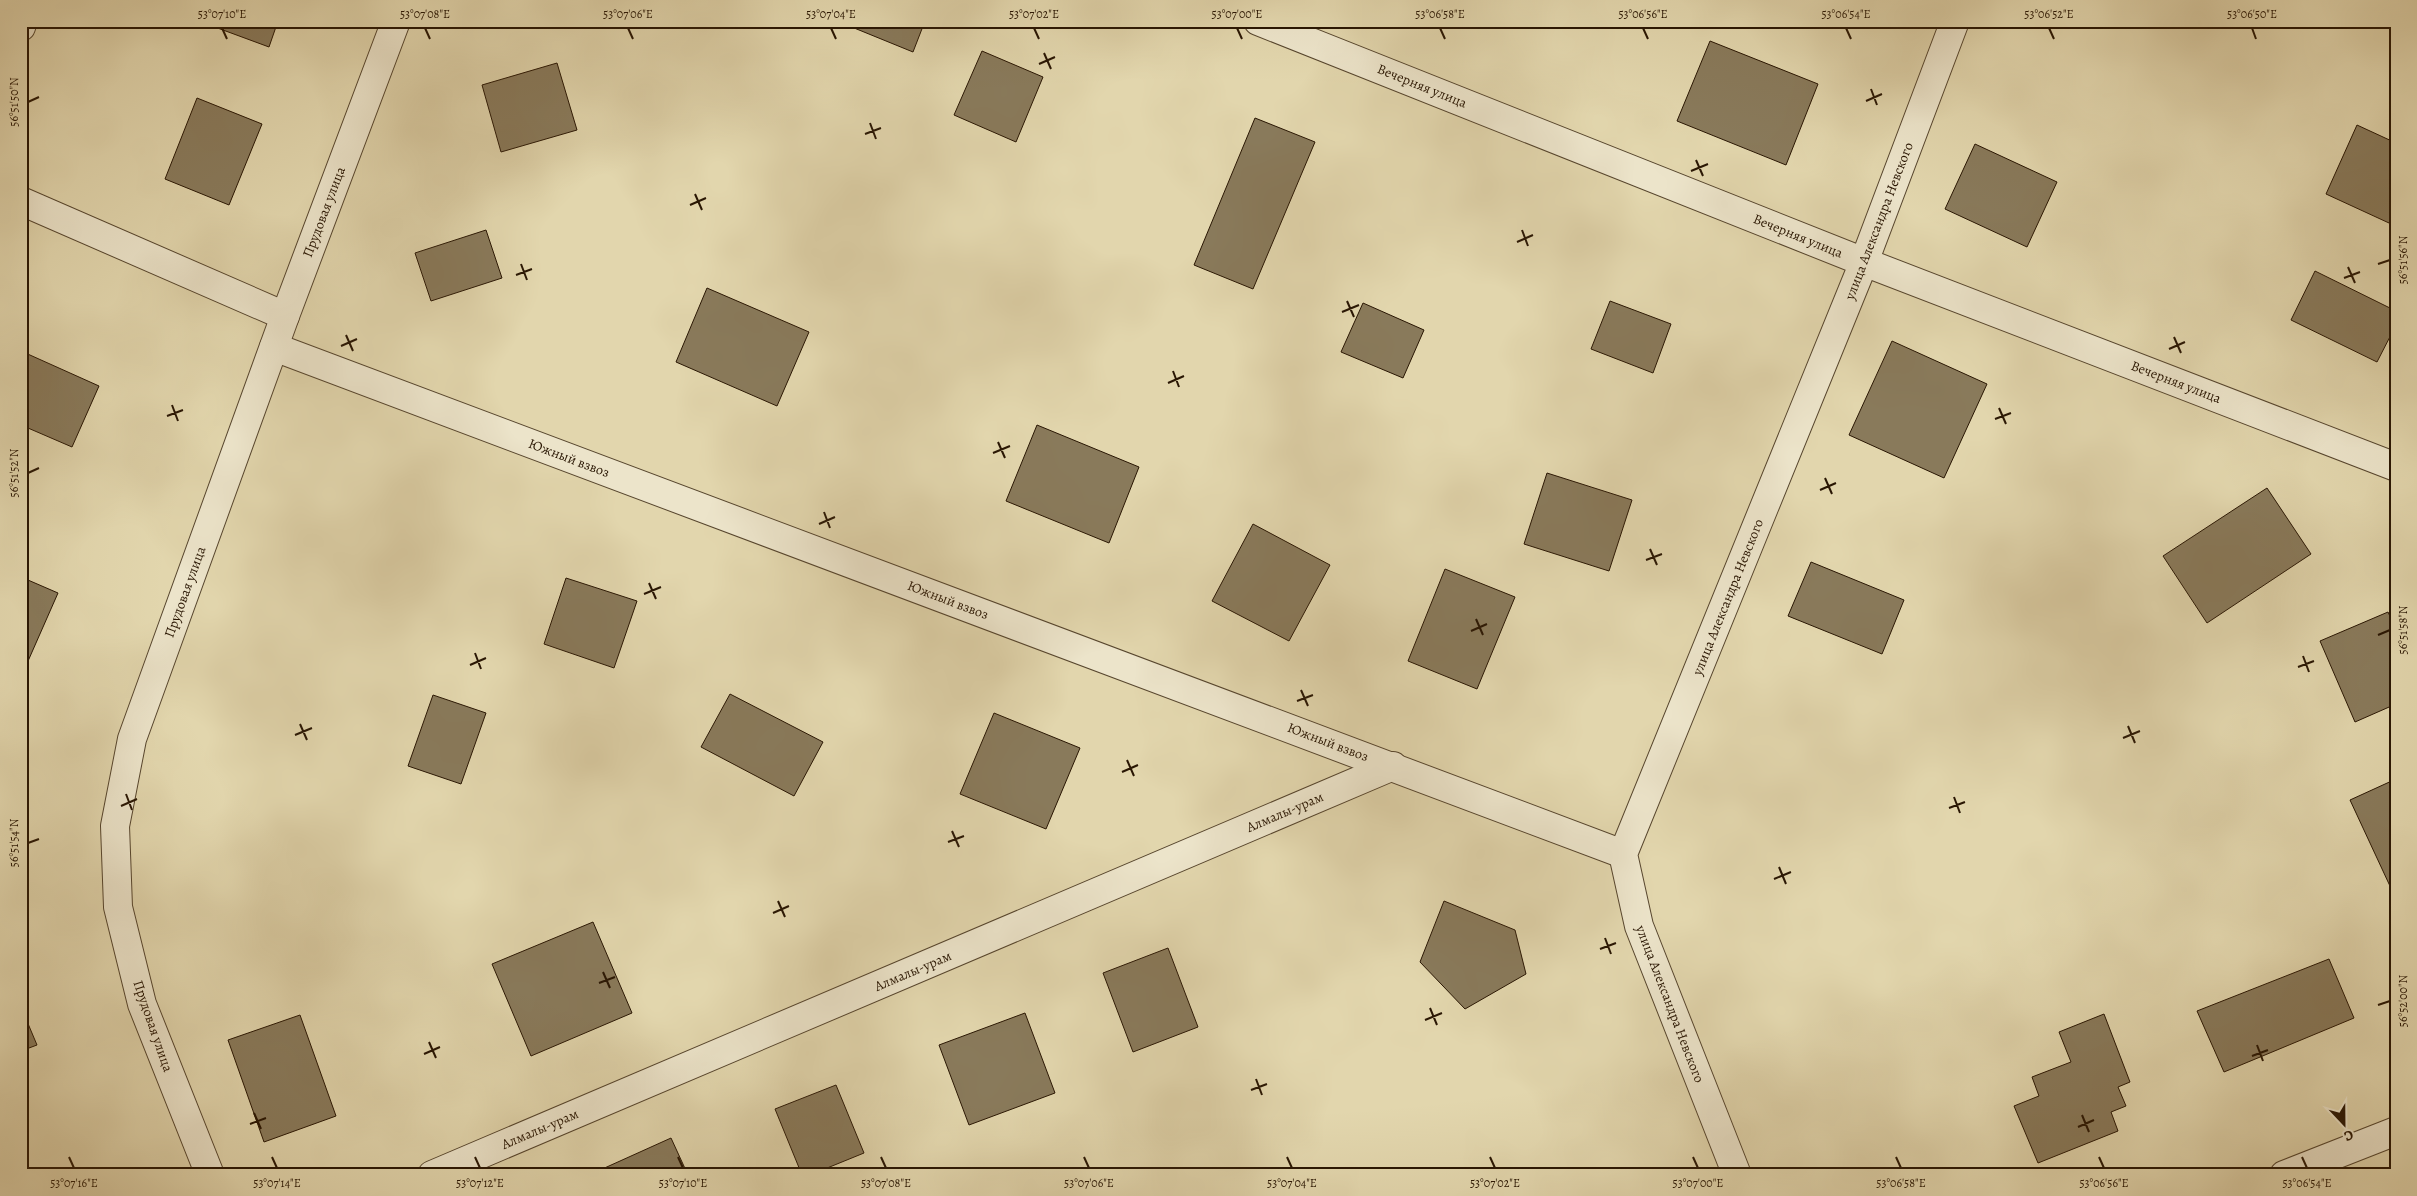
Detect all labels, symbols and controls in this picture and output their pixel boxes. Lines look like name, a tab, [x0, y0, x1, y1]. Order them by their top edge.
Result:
text: 53°07'10"E	[198, 6, 246, 22]
text: 53°07'08"E	[400, 6, 450, 22]
text: 53°07'06"E	[603, 6, 653, 22]
text: 53°07'04"E	[806, 6, 856, 22]
text: 53°07'02"E	[1009, 6, 1059, 22]
text: 53°07'00"E	[1212, 6, 1262, 22]
text: 53°06'58"E	[1415, 6, 1465, 22]
text: 53°06'56"E	[1618, 6, 1668, 22]
text: 53°06'54"E	[1821, 6, 1871, 22]
text: 53°06'52"E	[2024, 6, 2074, 22]
text: 53°06'50"E	[2227, 6, 2277, 22]
street label: Вечерняя улица	[1374, 59, 1470, 113]
text: 56°51'50"N	[6, 77, 22, 127]
street label: улица Александра Невского	[1840, 139, 1918, 303]
street label: Прудовая улица	[298, 163, 350, 260]
street label: Вечерняя улица	[1750, 209, 1846, 263]
text: 56°51'56"N	[2395, 235, 2411, 284]
street label: Вечерняя улица	[2128, 356, 2224, 408]
street label: Южный взвоз	[526, 434, 612, 482]
text: 56°51'52"N	[6, 448, 22, 497]
street label: улица Александра Невского	[1687, 516, 1768, 679]
street label: Прудовая улица	[160, 543, 210, 640]
street label: Южный взвоз	[905, 576, 991, 624]
text: 56°51'58"N	[2395, 605, 2411, 654]
street label: Южный взвоз	[1285, 718, 1371, 766]
street label: Алмалы-урам	[1243, 787, 1326, 837]
text: 56°51'54"N	[6, 818, 22, 867]
street label: улица Александра Невского	[1631, 922, 1709, 1086]
street label: Алмалы-урам	[871, 946, 954, 996]
text: 56°52'00"N	[2395, 974, 2411, 1027]
street label: Прудовая улица	[128, 978, 178, 1075]
north arrow	[2320, 1098, 2370, 1148]
street label: Алмалы-урам	[498, 1104, 581, 1154]
text: С	[2341, 1125, 2356, 1146]
text: 53°07'16"E	[50, 1175, 98, 1191]
text: 53°07'14"E	[253, 1175, 301, 1191]
text: 53°07'12"E	[456, 1175, 504, 1191]
text: 53°07'10"E	[659, 1175, 707, 1191]
text: 53°07'08"E	[861, 1175, 911, 1191]
text: 53°07'06"E	[1064, 1175, 1114, 1191]
text: 53°07'04"E	[1267, 1175, 1317, 1191]
text: 53°07'02"E	[1470, 1175, 1520, 1191]
text: 53°07'00"E	[1673, 1175, 1723, 1191]
text: 53°06'58"E	[1876, 1175, 1926, 1191]
text: 53°06'56"E	[2079, 1175, 2129, 1191]
text: 53°06'54"E	[2282, 1175, 2332, 1191]

